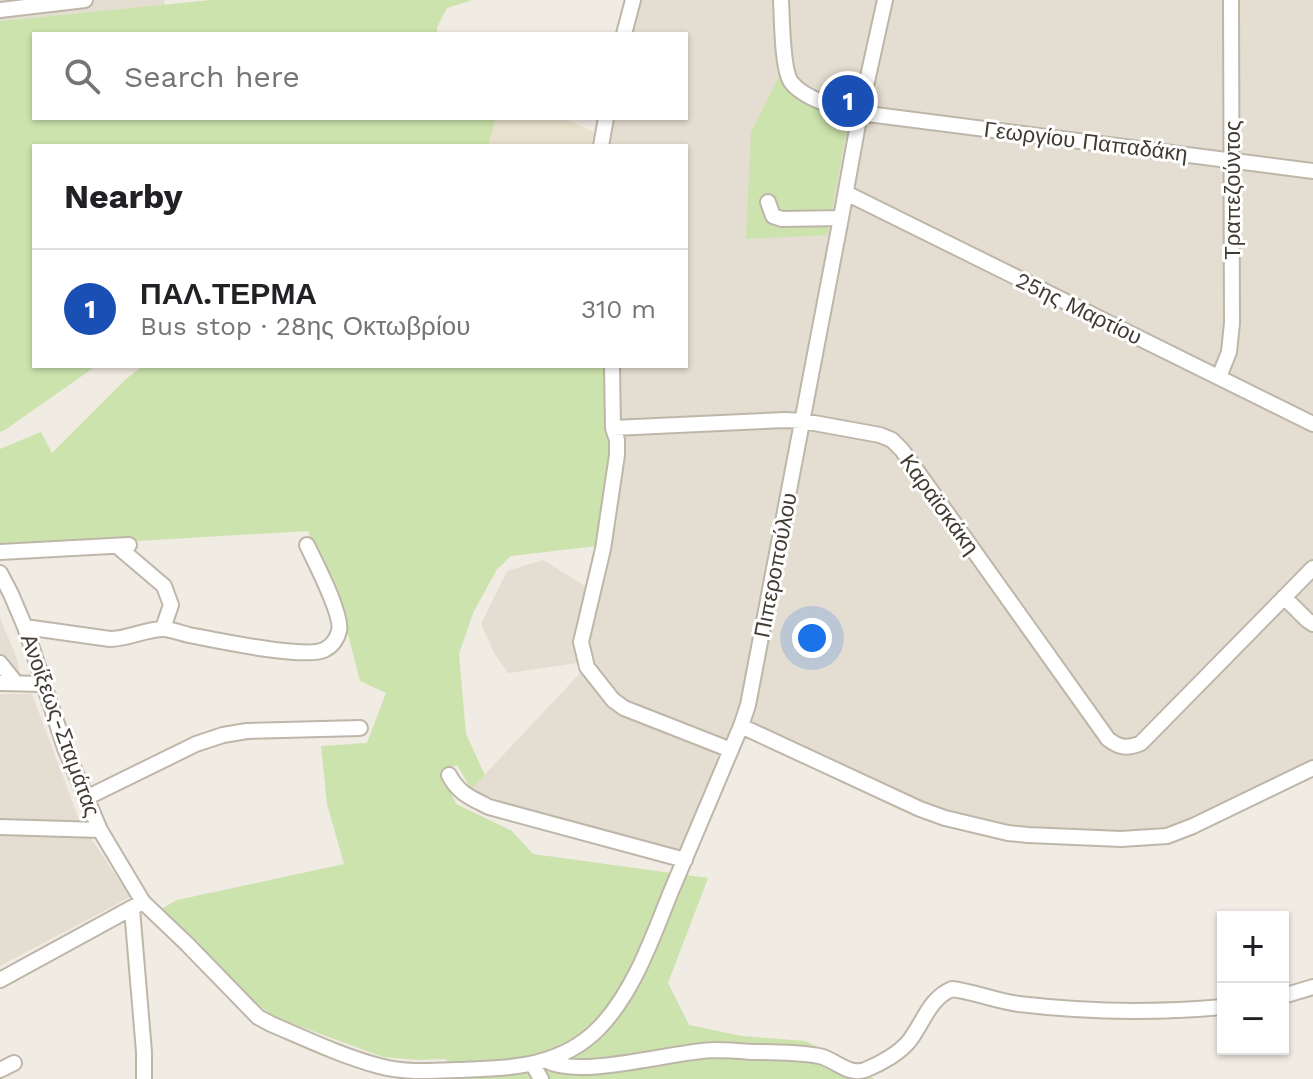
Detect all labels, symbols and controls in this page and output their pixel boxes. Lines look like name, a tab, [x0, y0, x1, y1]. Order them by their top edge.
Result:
search box	[32, 32, 688, 120]
icon: search	[60, 54, 104, 98]
text: Search here	[124, 59, 300, 94]
pin: 1	[822, 71, 874, 131]
street label: Γεωργίου Παπαδάκη	[983, 117, 1189, 166]
street label: Τραπεζούντος	[1220, 120, 1245, 260]
text: Nearby	[64, 176, 183, 216]
street label: 25ης Μαρτίου	[1012, 267, 1146, 350]
text: ΠΑΛ.ΤΕΡΜΑ	[140, 276, 317, 311]
text: 1	[84, 294, 96, 324]
text: 310 m	[581, 294, 656, 324]
text: Bus stop · 28ης Οκτωβρίου	[140, 311, 470, 341]
street label: Καραϊσκάκη	[895, 449, 984, 559]
street label: Πιπεροπούλου	[749, 491, 802, 640]
your location	[792, 618, 832, 658]
street label: Ανοίξεως-Σταμάτας	[16, 630, 105, 820]
map controls	[1217, 911, 1289, 1055]
button: +	[1217, 911, 1289, 983]
button: −	[1217, 983, 1289, 1055]

